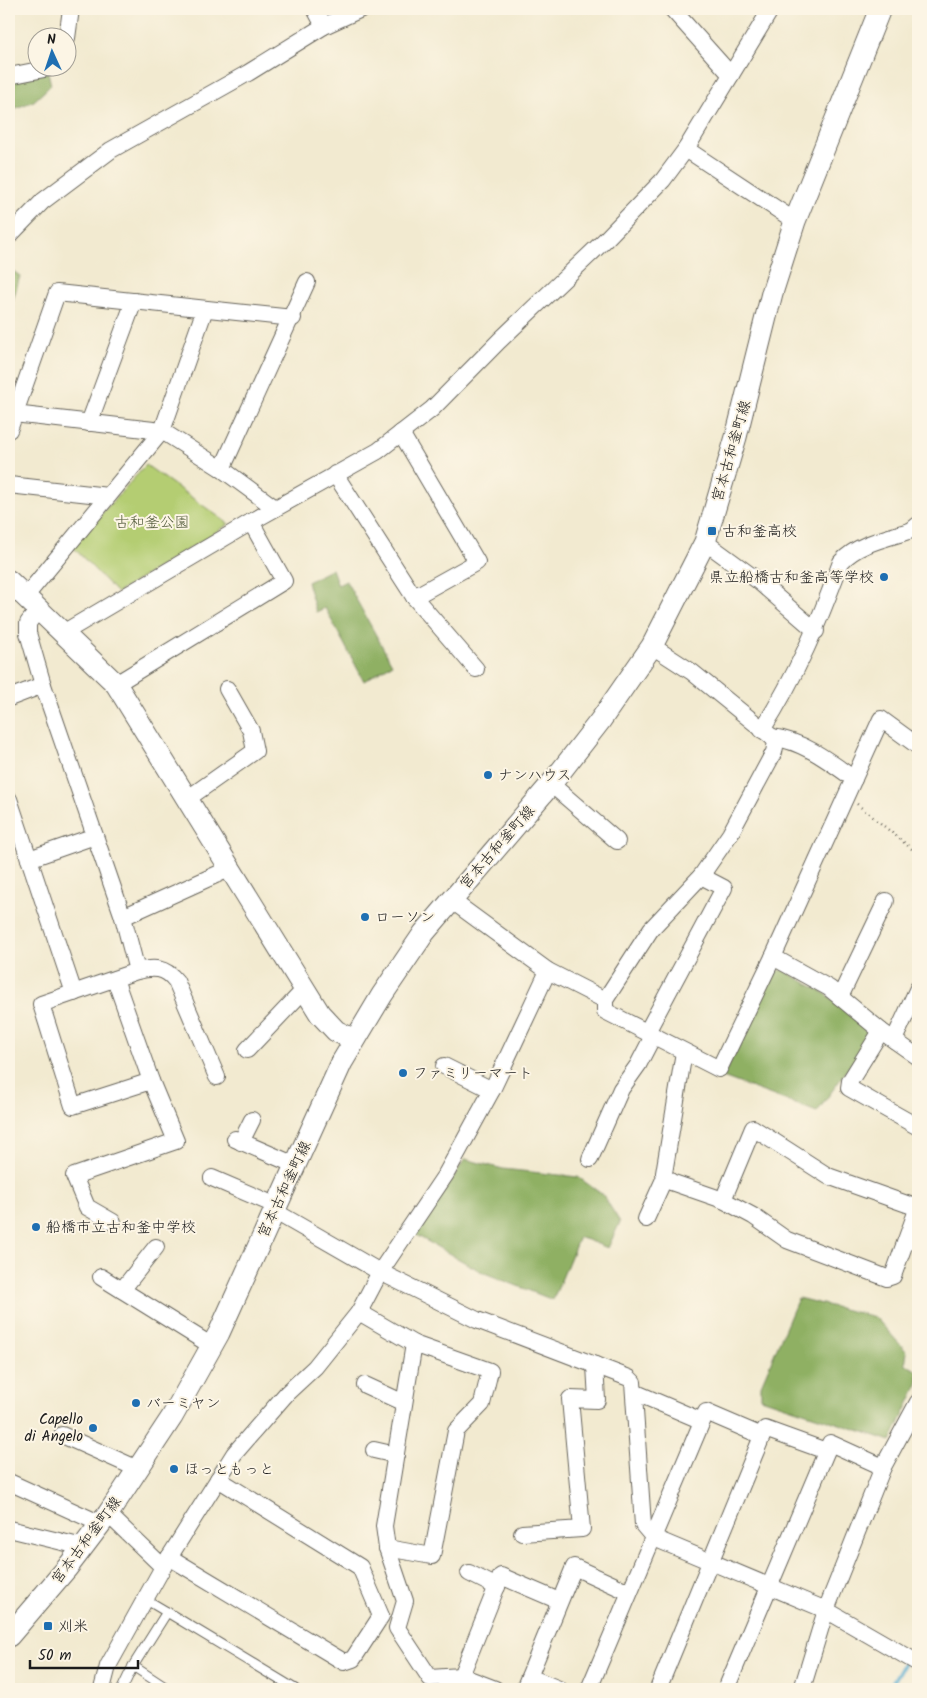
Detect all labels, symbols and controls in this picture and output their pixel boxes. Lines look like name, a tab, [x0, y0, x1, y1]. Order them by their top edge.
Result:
north arrow	[28, 28, 78, 78]
text: N	[46, 29, 57, 51]
street label: 宮本古和釜町線	[706, 397, 758, 505]
park label: 古和釜公園	[114, 511, 190, 535]
place label: 古和釜高校	[722, 520, 797, 544]
marker: 古和釜高校	[706, 525, 718, 537]
place label: 県立船橋古和釜高等学校	[709, 566, 874, 590]
marker: 県立船橋古和釜高等学校	[878, 571, 890, 583]
place label: ナンハウス	[498, 764, 572, 788]
marker: ナンハウス	[482, 769, 494, 781]
street label: 宮本古和釜町線	[454, 800, 541, 895]
place label: ローソン	[375, 906, 435, 930]
marker: ローソン	[359, 911, 371, 923]
place label: ファミリーマート	[413, 1062, 533, 1086]
marker: ファミリーマート	[397, 1067, 409, 1079]
street label: 宮本古和釜町線	[252, 1137, 318, 1242]
place label: 船橋市立古和釜中学校	[46, 1216, 196, 1240]
marker: 船橋市立古和釜中学校	[30, 1221, 42, 1233]
place label: バーミヤン	[146, 1392, 221, 1416]
marker: バーミヤン	[130, 1397, 142, 1409]
place label: Capello di Angelo	[24, 1408, 83, 1449]
marker: Capello di Angelo	[87, 1422, 99, 1434]
place label: ほっともっと	[184, 1458, 274, 1482]
marker: ほっともっと	[168, 1463, 180, 1475]
street label: 宮本古和釜町線	[46, 1491, 128, 1590]
place label: 刈米	[58, 1615, 88, 1639]
marker: 刈米	[42, 1620, 54, 1632]
scale bar	[30, 1638, 138, 1670]
text: 50 m	[38, 1644, 72, 1668]

